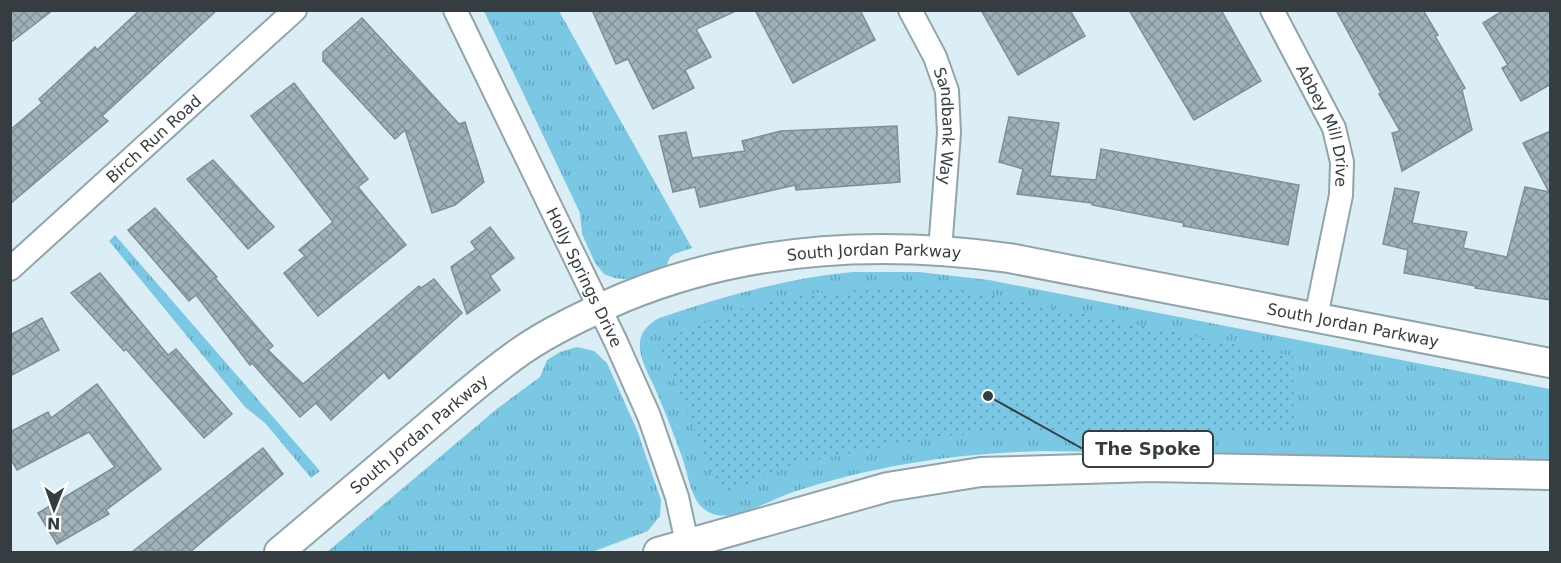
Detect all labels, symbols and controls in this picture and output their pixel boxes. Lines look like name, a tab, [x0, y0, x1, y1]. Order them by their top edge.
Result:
street label: Abbey Mill Drive	[1292, 61, 1351, 187]
street label: Sandbank Way	[929, 65, 958, 186]
street label: Birch Run Road	[103, 91, 205, 187]
street label: Holly Springs Drive	[542, 204, 626, 350]
street label: South Jordan Parkway	[786, 240, 962, 265]
street label: South Jordan Parkway	[1265, 299, 1440, 351]
street label: South Jordan Parkway	[346, 371, 492, 498]
callout: The Spoke	[1083, 431, 1213, 467]
text: The Spoke	[1095, 438, 1201, 459]
north arrow	[24, 479, 84, 539]
text: N	[47, 514, 61, 533]

